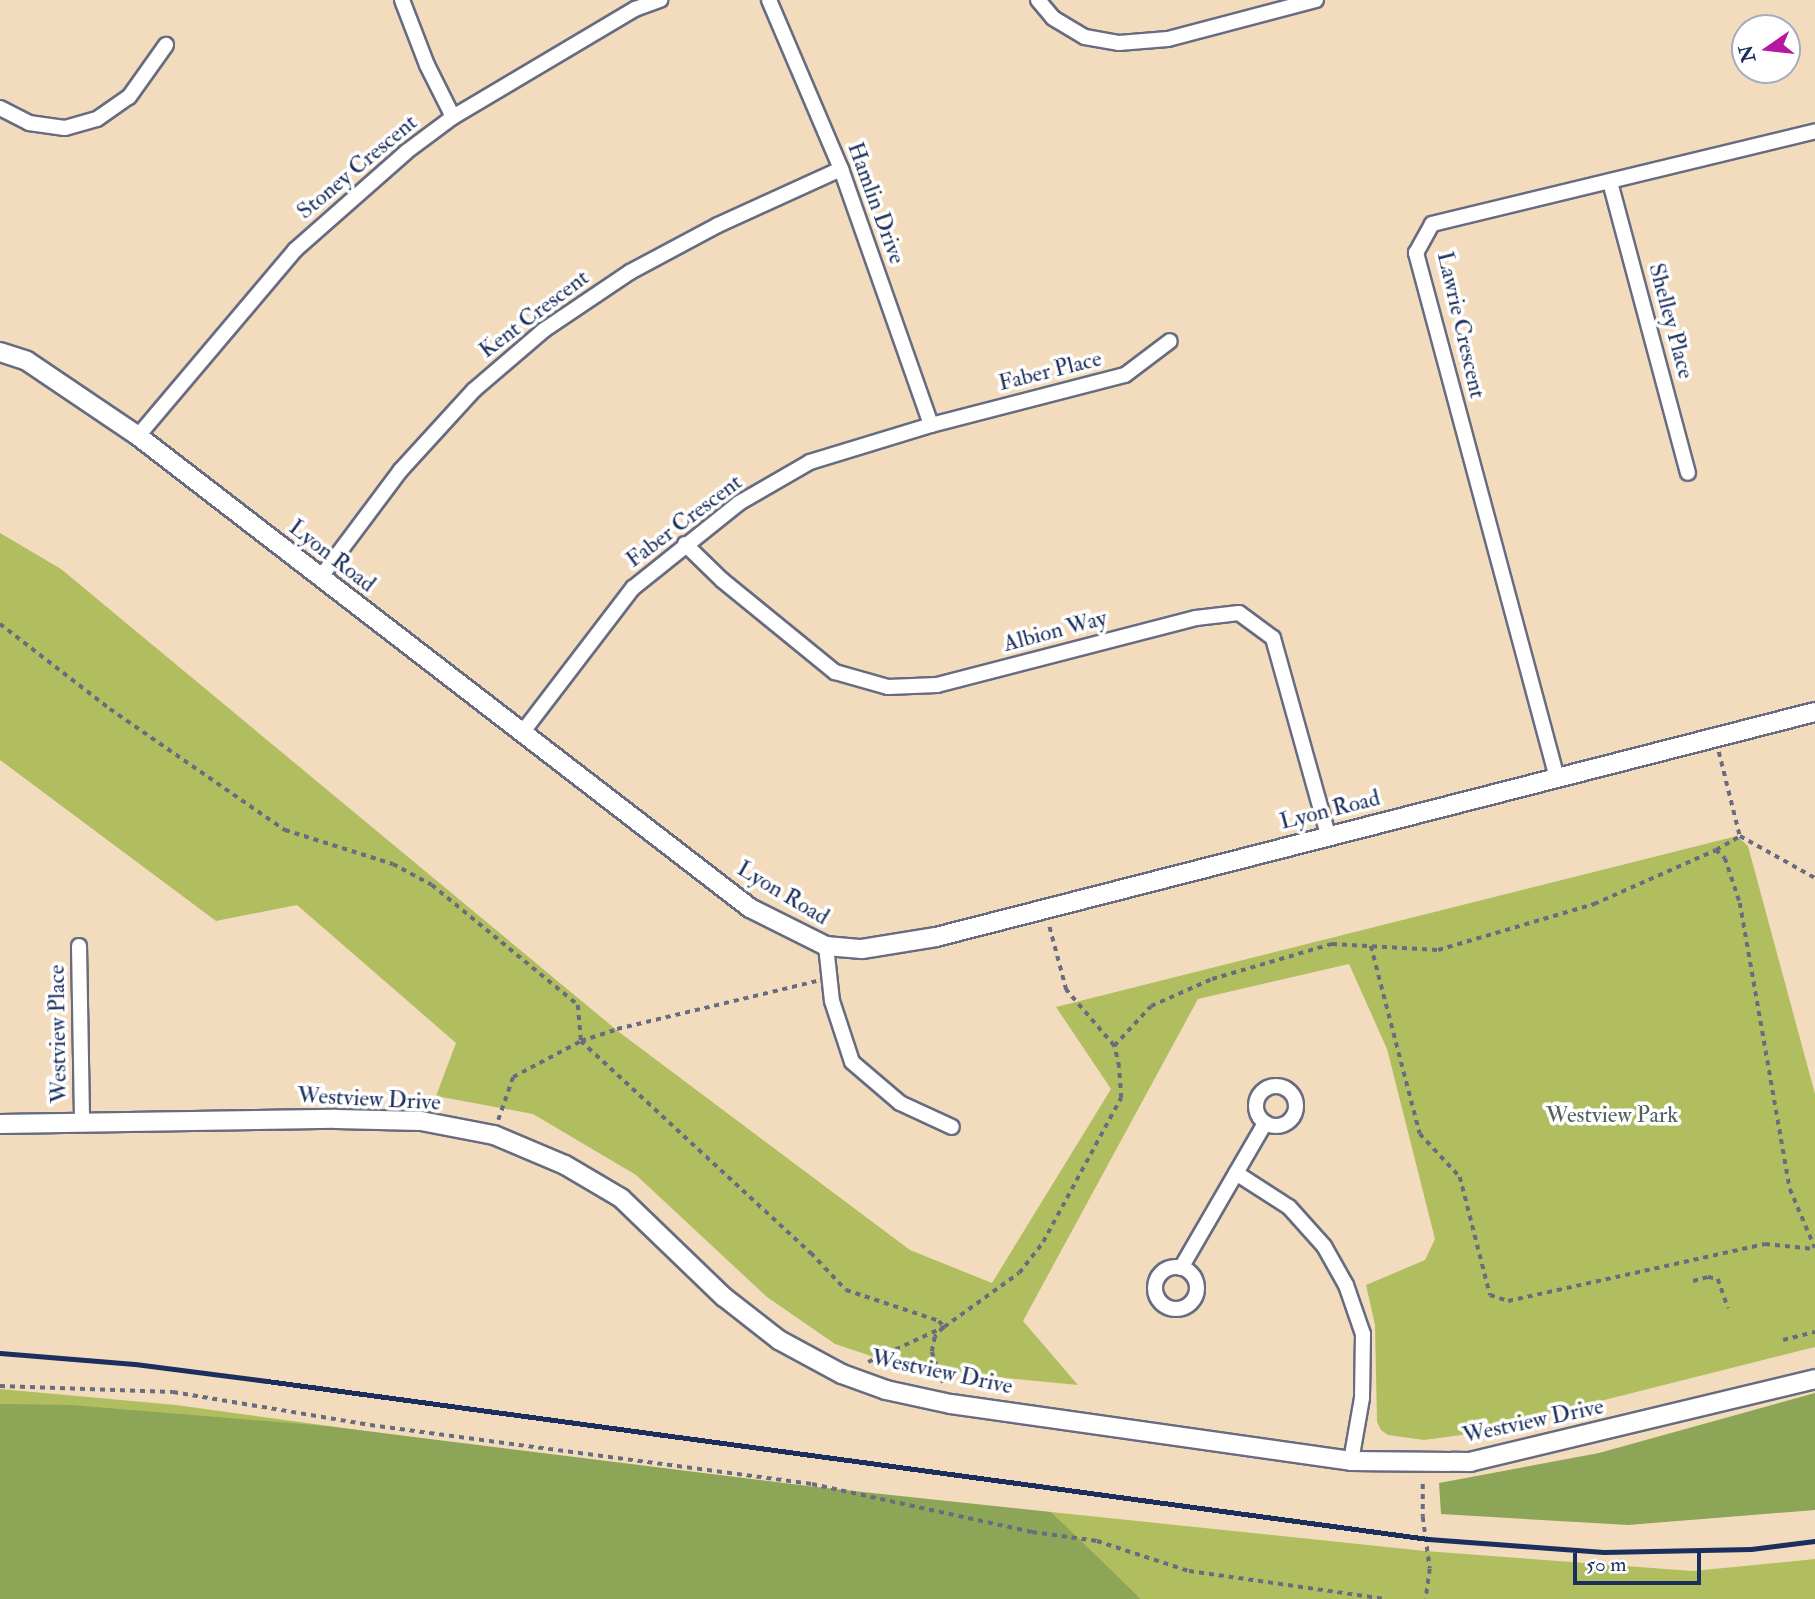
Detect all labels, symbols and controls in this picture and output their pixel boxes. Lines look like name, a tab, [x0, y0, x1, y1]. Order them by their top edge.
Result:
north arrow	[1731, 14, 1801, 84]
text: N	[1734, 42, 1761, 65]
street label: Stoney Crescent	[291, 109, 423, 225]
street label: Hamlin Drive	[841, 138, 911, 268]
street label: Lawrie Crescent	[1431, 249, 1491, 401]
street label: Shelley Place	[1642, 260, 1700, 382]
street label: Kent Crescent	[474, 264, 594, 364]
street label: Faber Place	[996, 345, 1104, 397]
street label: Faber Crescent	[620, 468, 748, 574]
street label: Lyon Road	[283, 514, 381, 598]
street label: Albion Way	[1000, 604, 1110, 658]
street label: Lyon Road	[1277, 784, 1383, 836]
street label: Lyon Road	[732, 855, 834, 931]
street label: Westview Place	[43, 965, 73, 1103]
street label: Westview Drive	[297, 1081, 441, 1117]
park label: Westview Park	[1546, 1101, 1678, 1129]
street label: Westview Drive	[869, 1344, 1015, 1400]
street label: Westview Drive	[1460, 1393, 1606, 1449]
scale bar	[1577, 1540, 1705, 1584]
text: 50 m	[1586, 1551, 1627, 1578]

